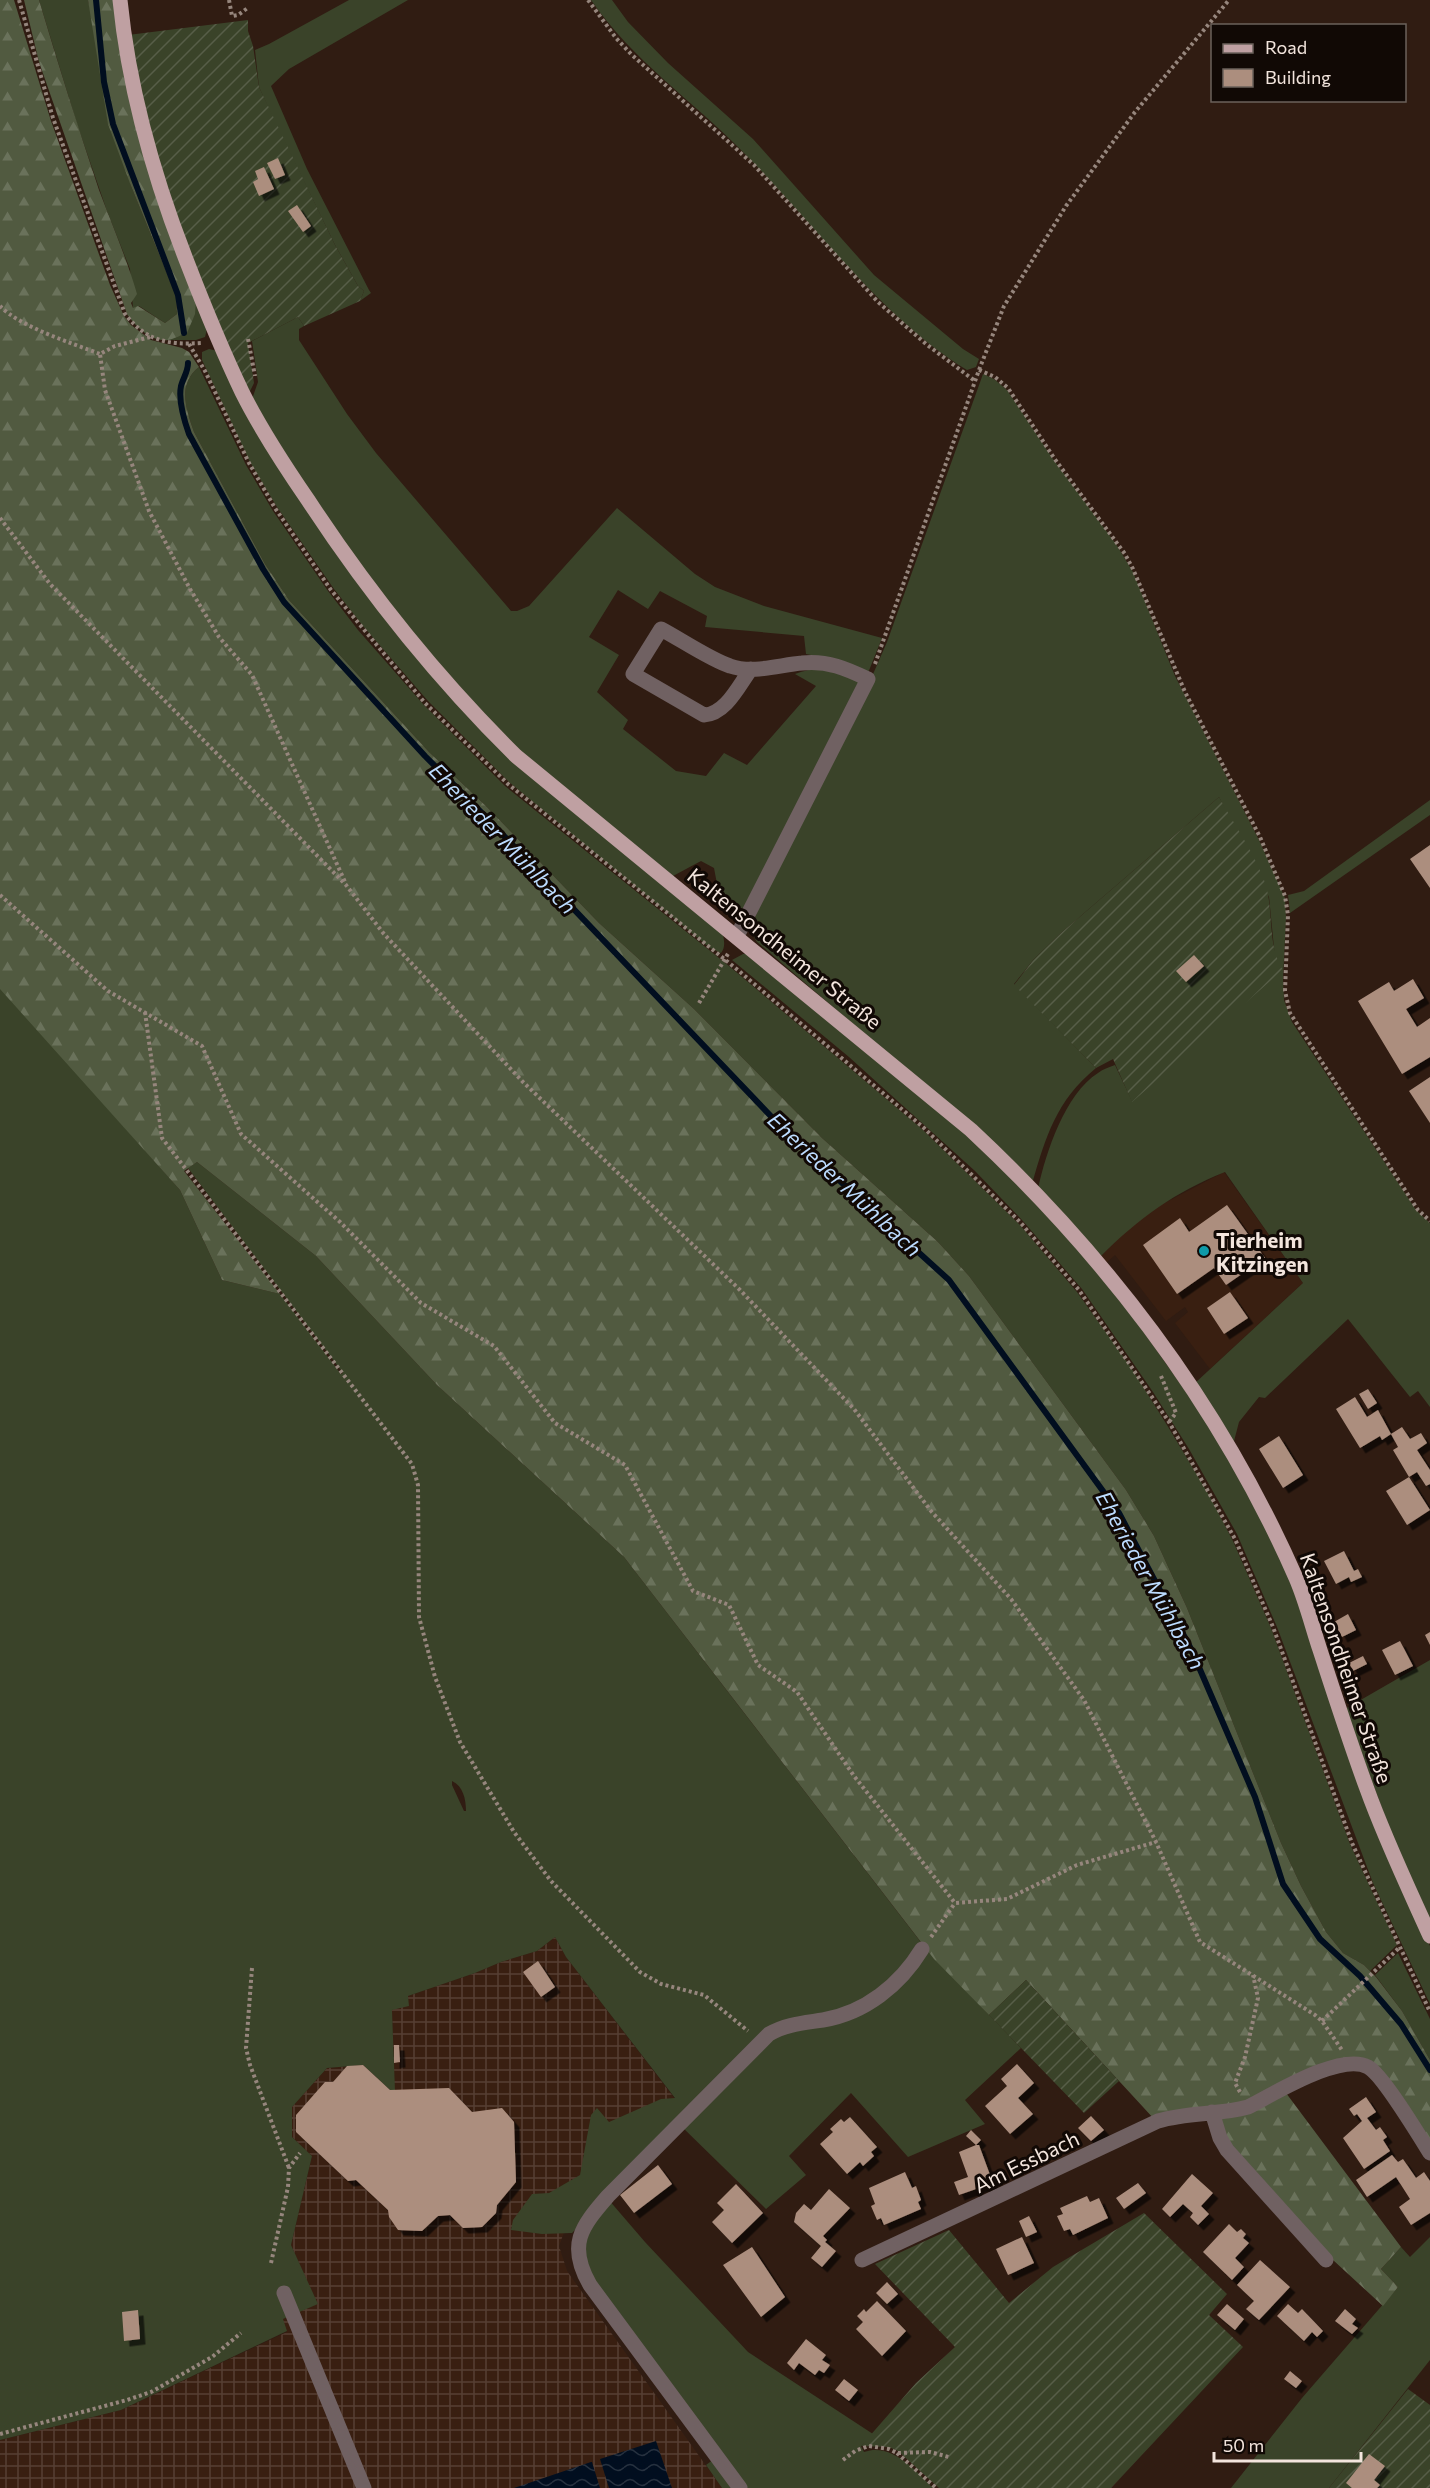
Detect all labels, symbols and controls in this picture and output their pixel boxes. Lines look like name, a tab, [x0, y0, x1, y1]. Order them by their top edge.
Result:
legend	[1211, 24, 1406, 102]
text: Road	[1265, 36, 1307, 58]
text: Building	[1265, 66, 1331, 88]
water label: Eherieder Mühlbach	[424, 757, 582, 919]
street label: Kaltensondheimer Straße	[683, 862, 887, 1034]
water label: Eherieder Mühlbach	[763, 1106, 927, 1262]
place label: Tierheim Kitzingen	[1216, 1227, 1309, 1276]
marker: Tierheim Kitzingen	[1197, 1244, 1211, 1258]
water label: Eherieder Mühlbach	[1091, 1486, 1211, 1674]
street label: Kaltensondheimer Straße	[1296, 1549, 1398, 1787]
street label: Am Essbach	[969, 2125, 1083, 2197]
scale bar	[1214, 2425, 1361, 2463]
text: 50 m	[1223, 2434, 1264, 2456]

